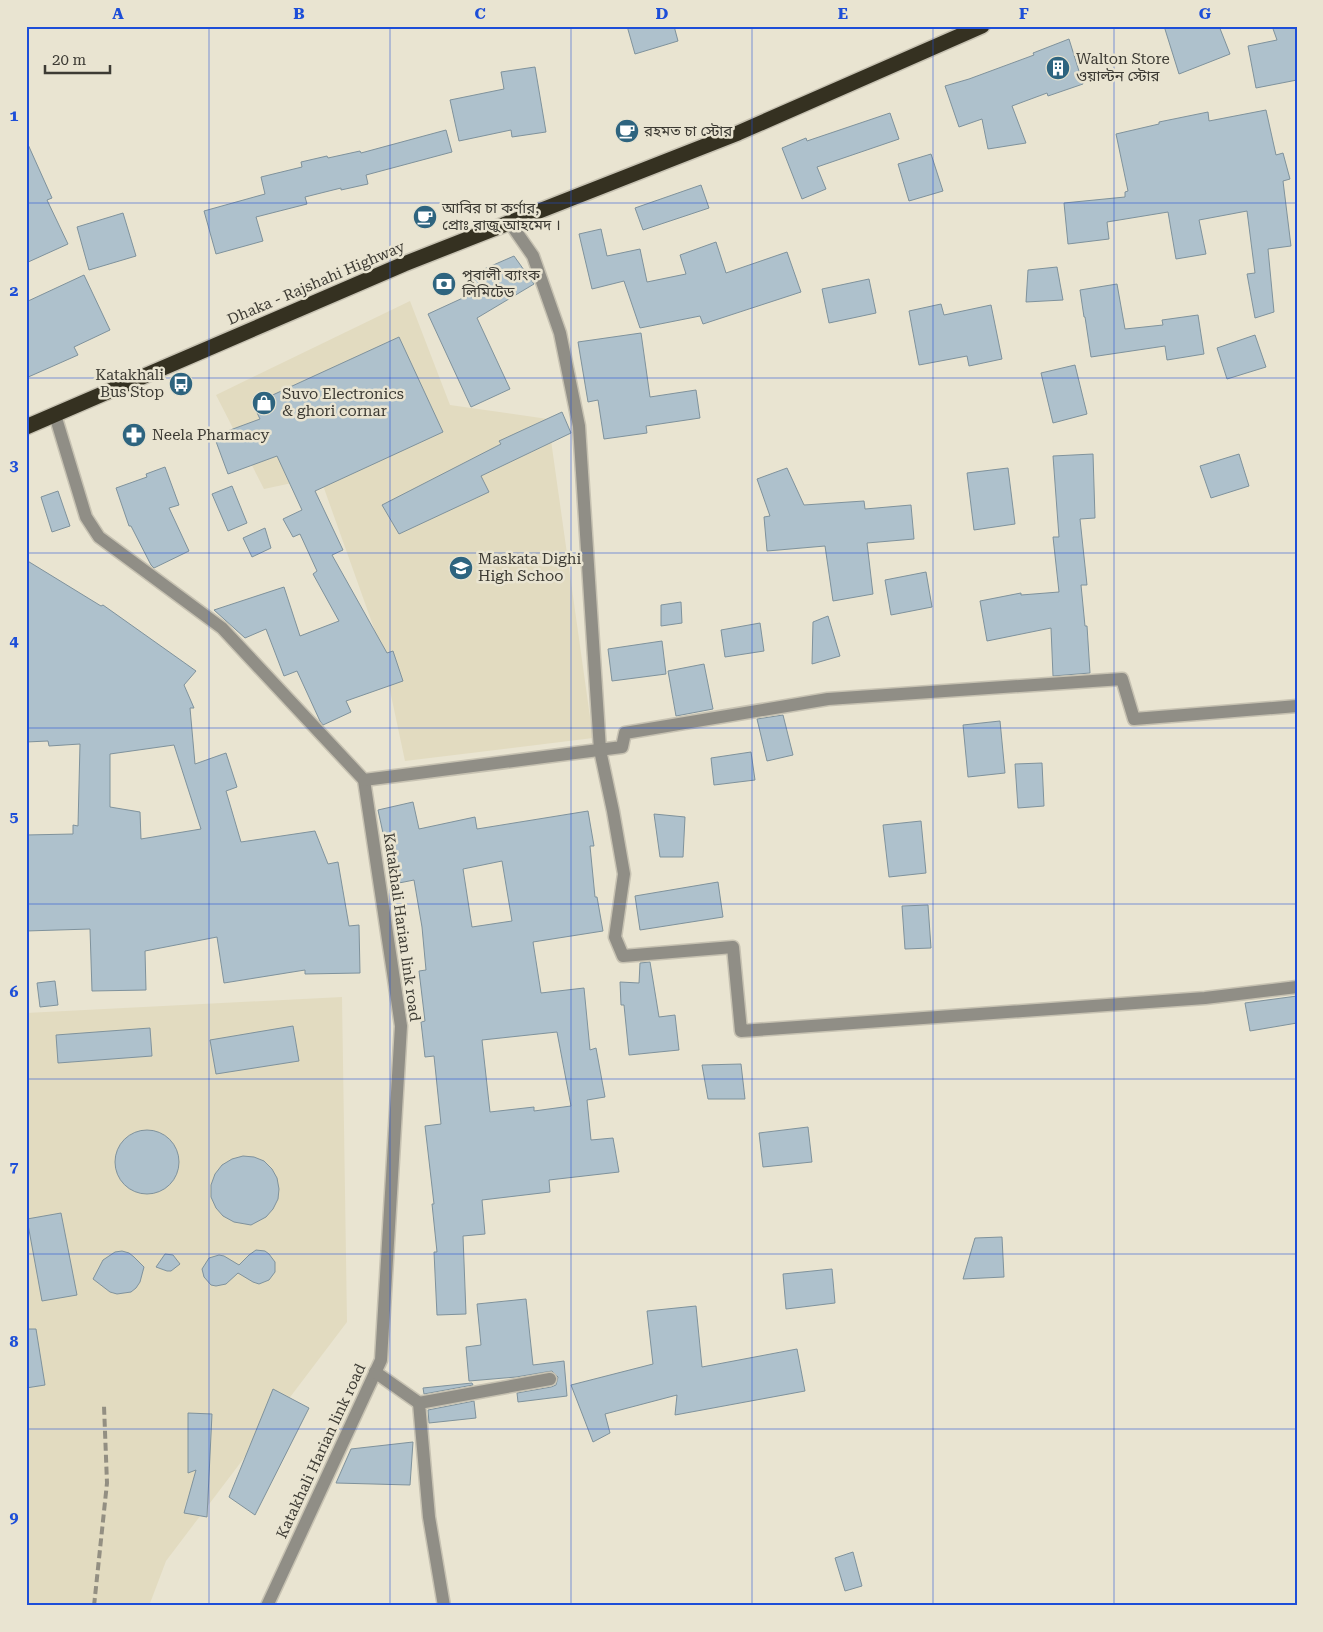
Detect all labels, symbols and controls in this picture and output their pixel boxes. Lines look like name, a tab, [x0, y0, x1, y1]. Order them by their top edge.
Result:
text: A	[112, 4, 124, 23]
text: B	[293, 4, 305, 23]
text: C	[474, 4, 486, 23]
text: D	[656, 4, 669, 23]
text: E	[838, 4, 848, 23]
text: F	[1019, 4, 1029, 23]
text: G	[1199, 4, 1212, 23]
scale bar	[45, 42, 110, 74]
place label: Walton Store ওয়াল্টন স্টোর	[1076, 50, 1170, 85]
text: 20 m	[52, 51, 87, 69]
building icon: Walton Store ওয়াল্টন স্টোর	[1045, 55, 1071, 81]
text: 1	[10, 106, 19, 125]
cafe icon: রহমত চা স্টোর	[614, 118, 640, 144]
place label: রহমত চা স্টোর	[643, 122, 733, 140]
place label: আবির চা কর্ণার, প্রোঃ রাজু আহমেদ ।	[441, 199, 561, 234]
cafe icon: আবির চা কর্ণার, প্রোঃ রাজু আহমেদ ।	[412, 204, 438, 230]
street label: Dhaka - Rajshahi Highway	[225, 237, 408, 329]
place label: পূবালী ব্যাংক লিমিটেড	[461, 266, 541, 301]
bank icon: পূবালী ব্যাংক লিমিটেড	[431, 271, 457, 297]
text: 2	[10, 281, 19, 300]
place label: Katakhali Bus Stop	[95, 366, 164, 401]
bus stop icon: Katakhali Bus Stop	[168, 371, 194, 397]
place label: Suvo Electronics & ghori cornar	[282, 385, 404, 420]
shop icon: Suvo Electronics & ghori cornar	[251, 390, 277, 416]
pharmacy icon: Neela Pharmacy	[121, 422, 147, 448]
place label: Neela Pharmacy	[152, 426, 269, 444]
text: 3	[10, 456, 19, 475]
place label: Maskata Dighi High Schoo	[478, 550, 581, 585]
school or university icon: Maskata Dighi High Schoo	[448, 555, 474, 581]
text: 4	[10, 631, 19, 650]
text: 5	[10, 807, 19, 826]
street label: Katakhali Harian link road	[380, 831, 424, 1023]
text: 6	[10, 982, 19, 1001]
text: 7	[10, 1157, 19, 1176]
text: 8	[10, 1332, 19, 1351]
street label: Katakhali Harian link road	[273, 1361, 370, 1541]
text: 9	[10, 1508, 19, 1527]

